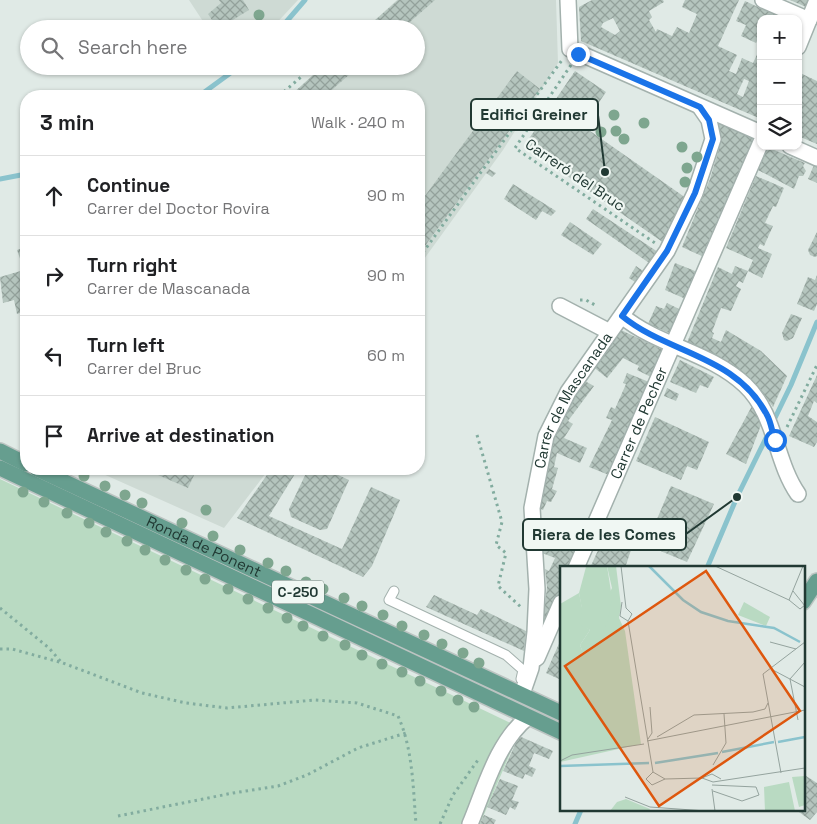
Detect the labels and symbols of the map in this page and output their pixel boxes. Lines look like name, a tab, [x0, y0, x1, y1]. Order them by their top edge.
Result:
route end	[567, 43, 590, 66]
callout: Edifici Greiner	[471, 99, 598, 130]
text: Edifici Greiner	[480, 104, 588, 125]
street label: Carreró del Bruc	[522, 134, 629, 215]
street label: Carrer de Mascanada	[530, 328, 616, 470]
street label: Carrer de Pecher	[606, 363, 671, 482]
route start	[764, 429, 787, 452]
street label: Ronda de Ponent	[144, 511, 265, 581]
callout: Riera de les Comes	[523, 519, 686, 550]
text: Riera de les Comes	[532, 524, 676, 545]
inset map	[560, 566, 804, 812]
road number: C-250	[272, 580, 324, 604]

